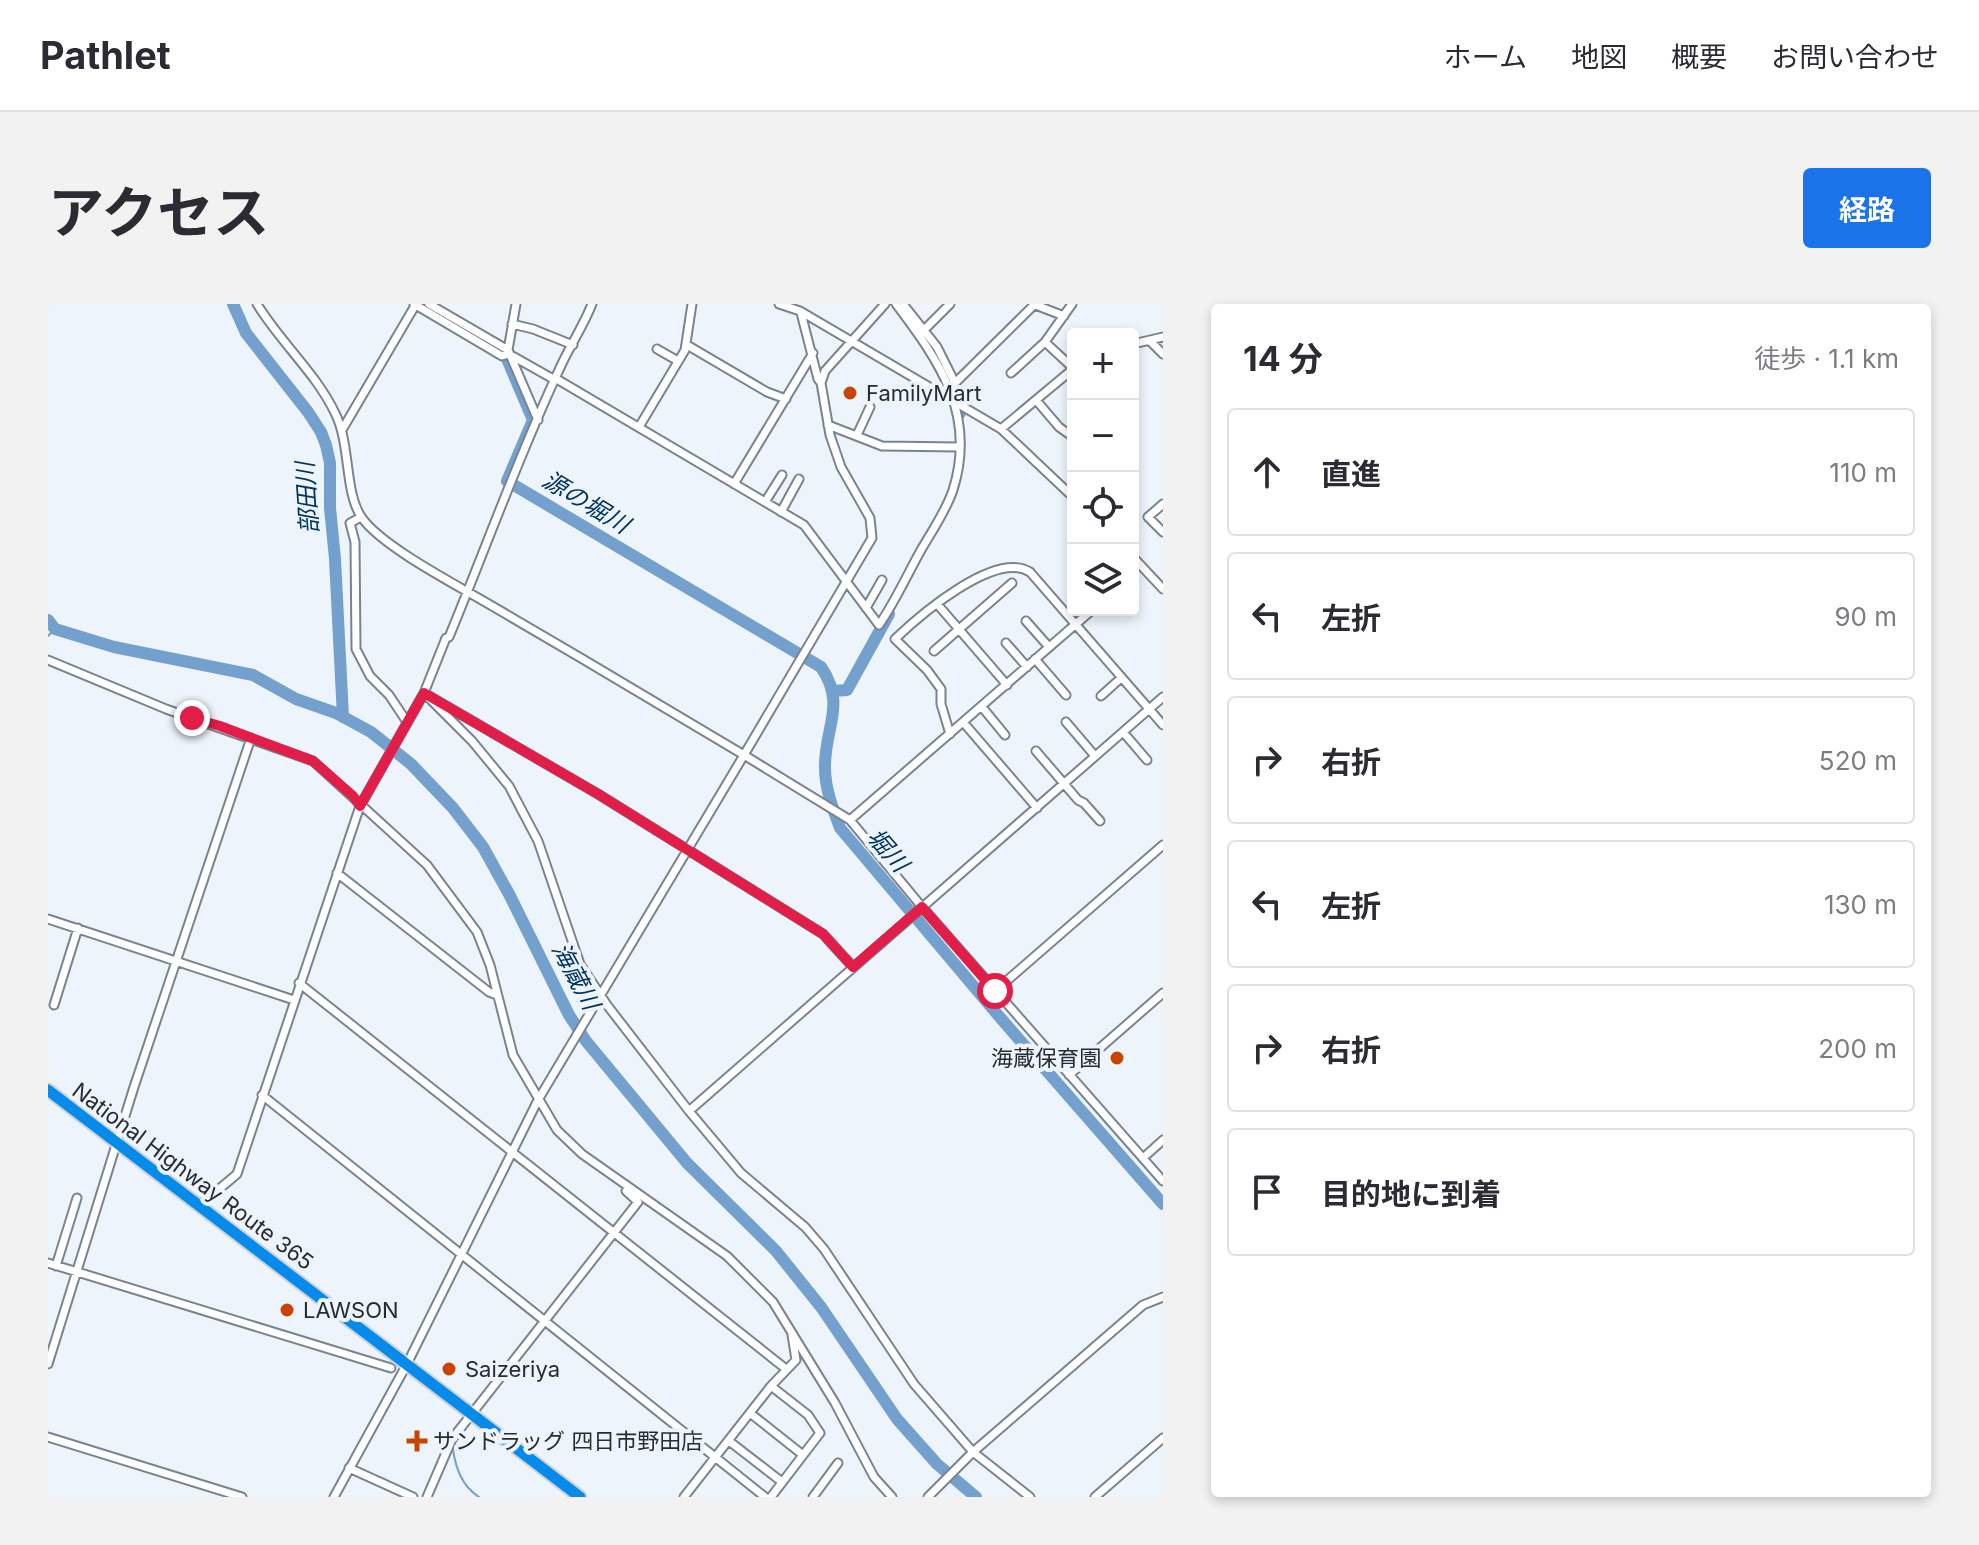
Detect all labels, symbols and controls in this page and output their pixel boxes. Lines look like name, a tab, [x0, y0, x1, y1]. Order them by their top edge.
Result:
text: Pathlet	[40, 32, 171, 78]
text: ホーム	[1444, 40, 1527, 74]
text: 地図	[1571, 40, 1627, 74]
text: 概要	[1671, 40, 1727, 74]
text: お問い合わせ	[1771, 40, 1939, 74]
button: 経路	[1803, 168, 1931, 248]
text: アクセス	[48, 179, 269, 247]
map controls	[1067, 328, 1139, 616]
button: +	[1067, 328, 1139, 400]
text: 14 分	[1243, 338, 1323, 379]
text: 徒歩 · 1.1 km	[1754, 343, 1899, 374]
place label: FamilyMart	[866, 380, 981, 406]
marker: FamilyMart	[841, 384, 859, 402]
button: −	[1067, 400, 1139, 472]
icon: ahead	[1245, 450, 1289, 494]
text: 直進	[1321, 456, 1381, 492]
text: 110 m	[1829, 457, 1897, 488]
water label: 部田川	[290, 458, 324, 535]
water label: 源の堀川	[537, 465, 637, 541]
button: locate	[1067, 472, 1139, 544]
button: layers	[1067, 544, 1139, 616]
icon: left	[1245, 594, 1289, 638]
text: 左折	[1321, 600, 1381, 636]
text: 90 m	[1834, 601, 1897, 632]
route end	[174, 700, 210, 736]
icon: right	[1245, 738, 1289, 782]
text: 右折	[1321, 744, 1381, 780]
text: 520 m	[1819, 745, 1897, 776]
water label: 堀川	[861, 822, 917, 880]
icon: left	[1245, 882, 1289, 926]
text: 左折	[1321, 888, 1381, 924]
text: 130 m	[1824, 889, 1897, 920]
water label: 海蔵川	[546, 937, 607, 1017]
route start	[977, 973, 1013, 1009]
icon: right	[1245, 1026, 1289, 1070]
text: 右折	[1321, 1032, 1381, 1068]
text: 200 m	[1818, 1033, 1897, 1064]
place label: 海蔵保育園	[991, 1045, 1101, 1071]
marker: 海蔵保育園	[1108, 1049, 1126, 1067]
street label: National Highway Route 365	[67, 1077, 319, 1275]
icon: arrive	[1245, 1170, 1289, 1214]
text: 目的地に到着	[1321, 1176, 1501, 1212]
place label: LAWSON	[303, 1297, 399, 1323]
marker: LAWSON	[278, 1301, 296, 1319]
place label: Saizeriya	[465, 1356, 560, 1382]
marker: Saizeriya	[440, 1360, 458, 1378]
place label: サンドラッグ 四日市野田店	[433, 1428, 703, 1454]
marker: サンドラッグ 四日市野田店	[408, 1432, 426, 1450]

